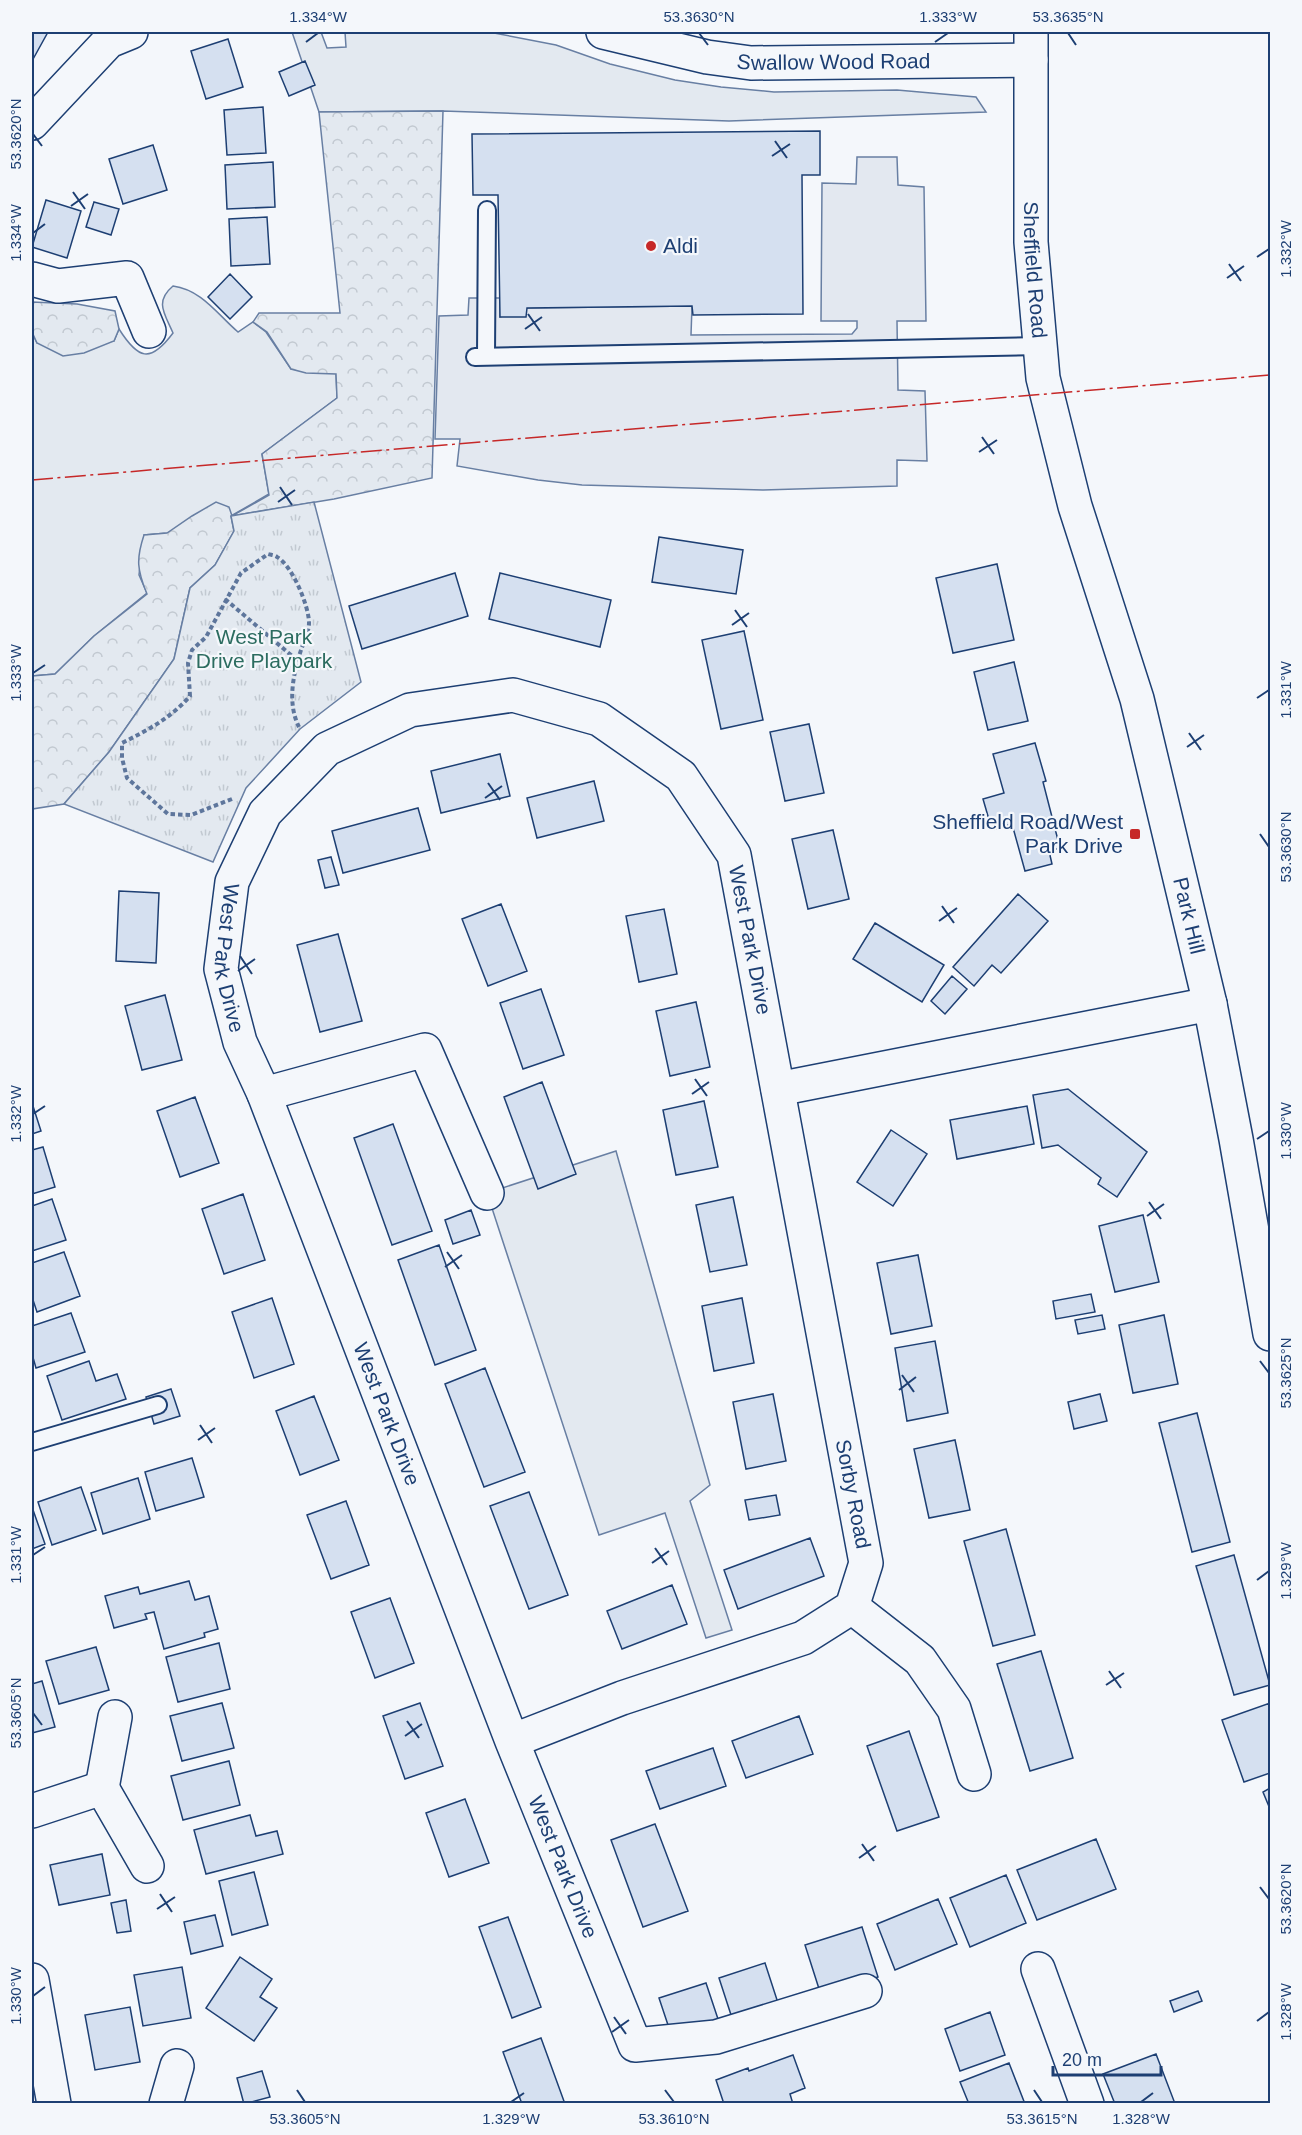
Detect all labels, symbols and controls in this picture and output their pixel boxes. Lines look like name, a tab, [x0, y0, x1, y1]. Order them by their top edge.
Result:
text: 1.334°W	[289, 8, 348, 25]
text: 53.3630°N	[663, 8, 735, 25]
text: 1.333°W	[919, 8, 978, 25]
text: 53.3635°N	[1032, 8, 1104, 25]
street label: Swallow Wood Road	[736, 49, 930, 74]
text: 53.3620°N	[7, 98, 24, 170]
street label: Sheffield Road	[1020, 201, 1051, 339]
text: 1.334°W	[7, 203, 24, 262]
text: 1.332°W	[1277, 219, 1294, 278]
place label: Aldi	[663, 234, 698, 257]
marker: Aldi	[644, 239, 658, 253]
park label: West Park Drive Playpark	[196, 625, 333, 672]
text: 1.333°W	[7, 643, 24, 702]
text: 1.331°W	[1277, 660, 1294, 719]
place label: Sheffield Road/West Park Drive	[932, 810, 1123, 857]
text: 53.3630°N	[1277, 811, 1294, 883]
marker: Sheffield Road/West Park Drive	[1128, 827, 1142, 841]
street label: West Park Drive	[725, 863, 776, 1016]
street label: Park Hill	[1169, 875, 1210, 956]
street label: West Park Drive	[210, 882, 249, 1035]
text: 1.332°W	[7, 1084, 24, 1143]
text: 1.330°W	[1277, 1101, 1294, 1160]
text: 53.3625°N	[1277, 1337, 1294, 1409]
street label: West Park Drive	[349, 1339, 425, 1489]
street label: Sorby Road	[832, 1437, 875, 1551]
text: 1.331°W	[7, 1525, 24, 1584]
text: 1.329°W	[1277, 1541, 1294, 1600]
text: 53.3605°N	[7, 1677, 24, 1749]
street label: West Park Drive	[524, 1792, 602, 1941]
text: 53.3620°N	[1277, 1863, 1294, 1935]
text: 1.330°W	[7, 1966, 24, 2025]
text: 1.328°W	[1277, 1982, 1294, 2041]
scale bar	[1053, 2039, 1161, 2077]
text: 20 m	[1062, 2050, 1102, 2070]
text: 53.3605°N	[269, 2110, 341, 2127]
text: 1.329°W	[482, 2110, 541, 2127]
text: 53.3610°N	[638, 2110, 710, 2127]
text: 53.3615°N	[1006, 2110, 1078, 2127]
text: 1.328°W	[1112, 2110, 1171, 2127]

